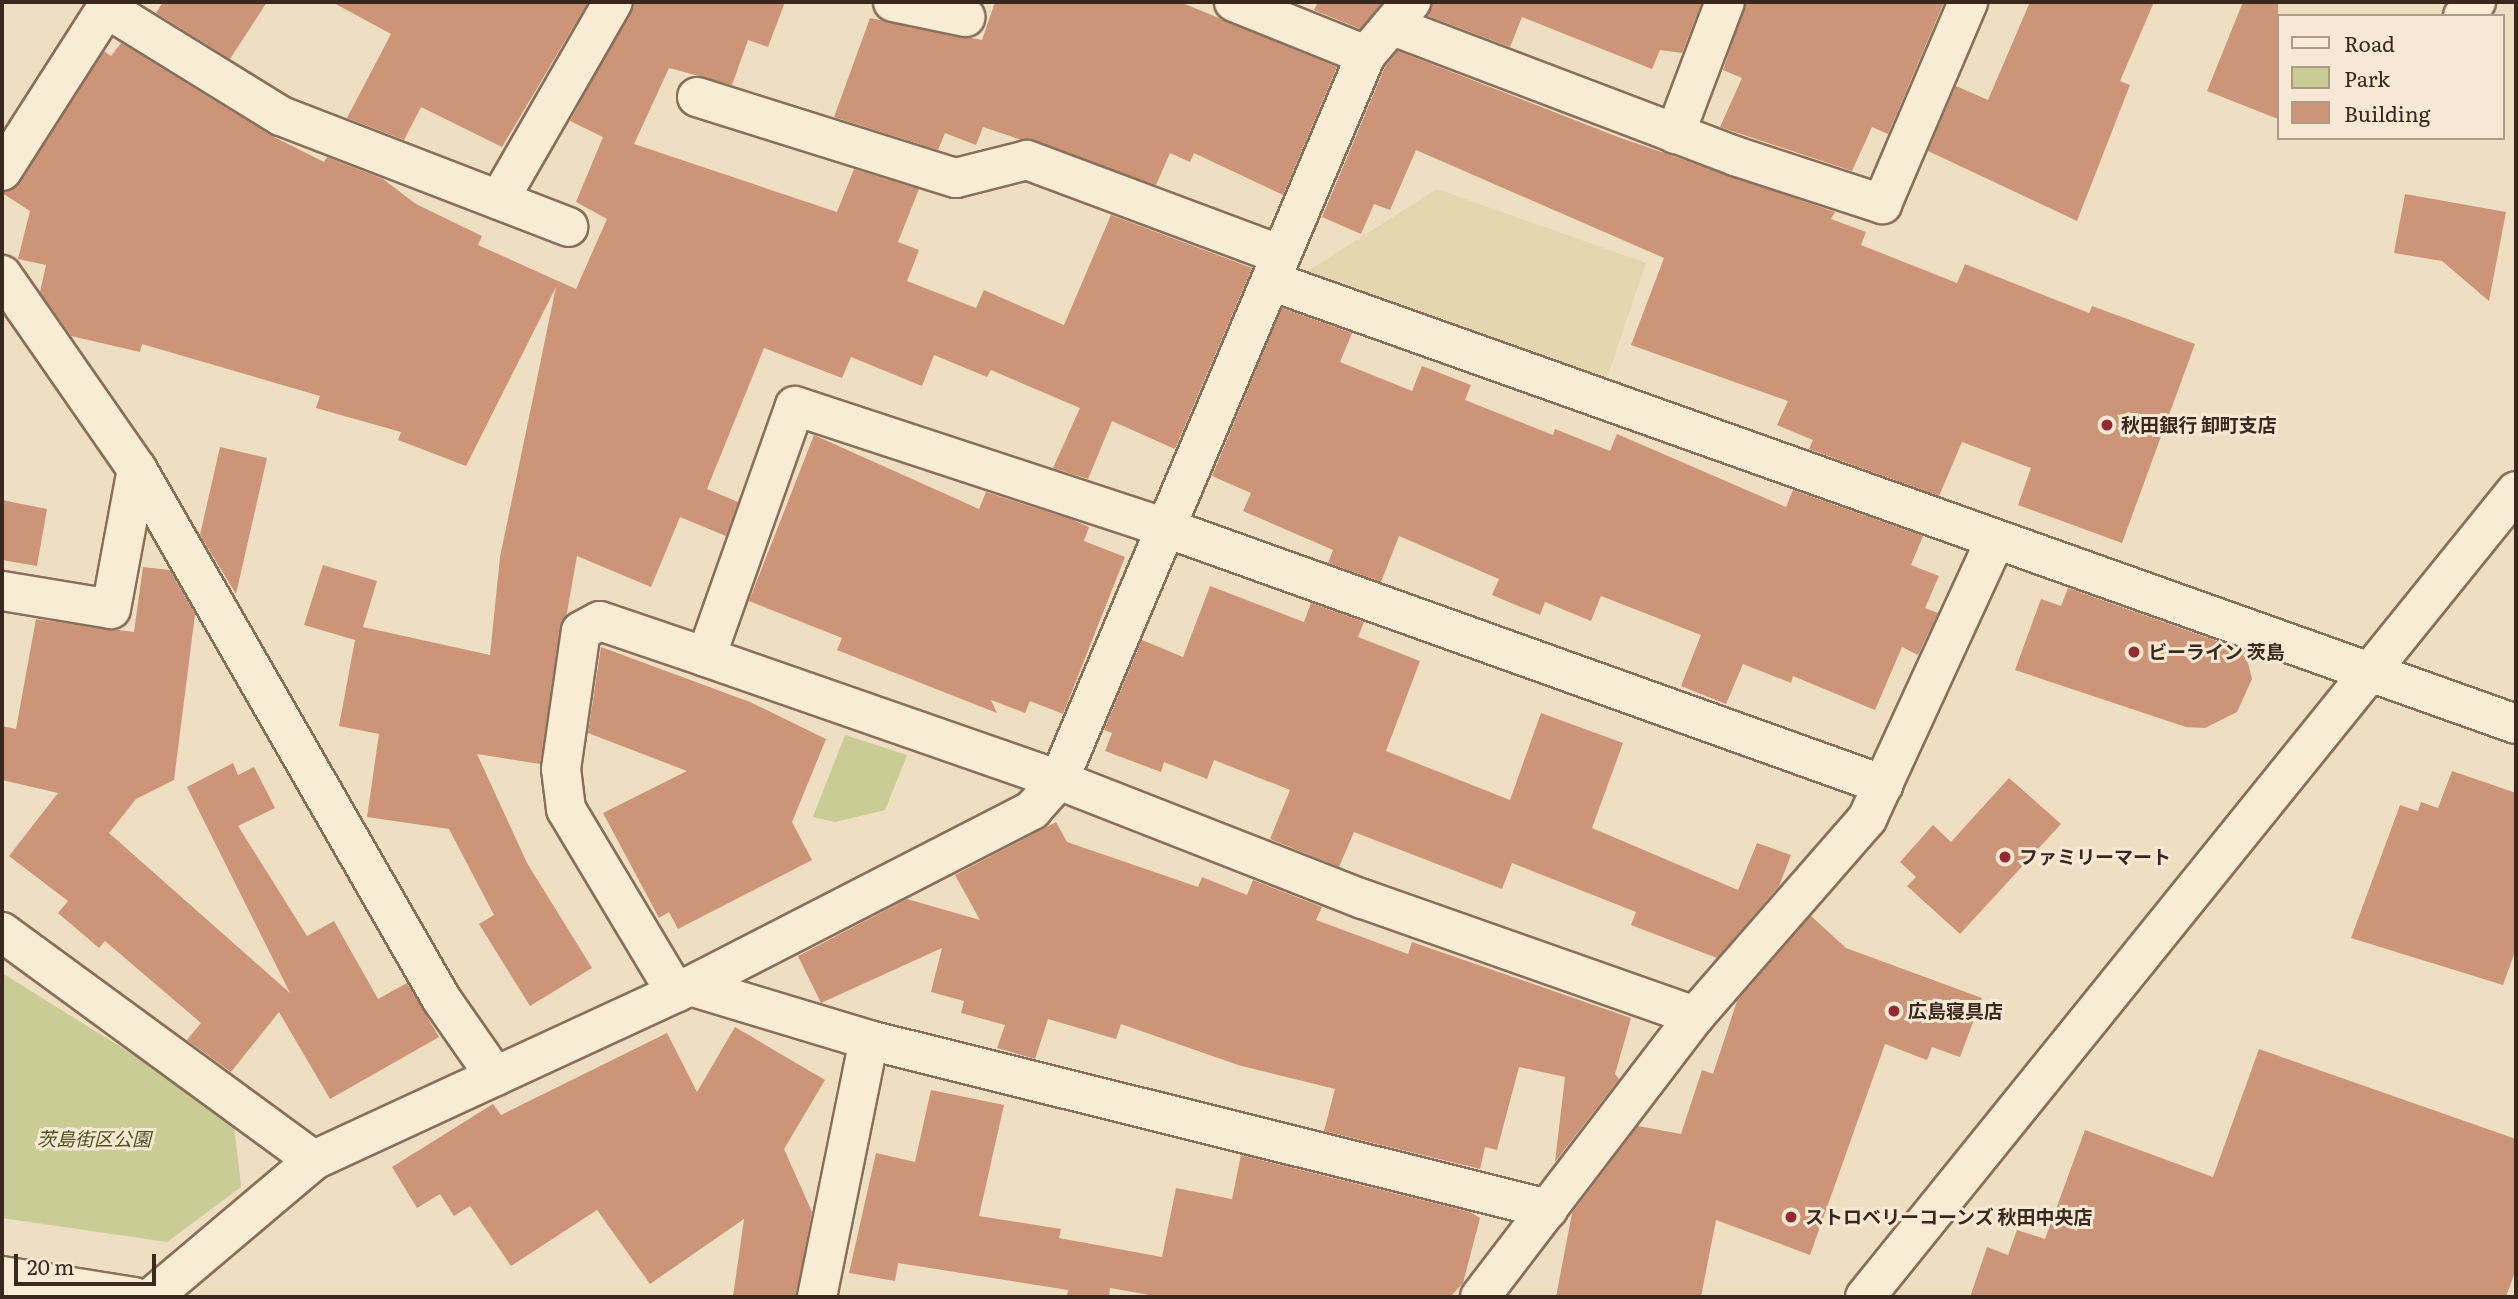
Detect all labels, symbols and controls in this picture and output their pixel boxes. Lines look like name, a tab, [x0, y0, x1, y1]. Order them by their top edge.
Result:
legend	[2276, 14, 2504, 140]
text: Road	[2344, 27, 2395, 58]
text: Park	[2344, 62, 2390, 93]
text: Building	[2344, 97, 2430, 128]
place label: 秋田銀行 卸町支店	[2121, 414, 2277, 436]
marker: 秋田銀行 卸町支店	[2099, 417, 2115, 433]
place label: ビーライン 茨島	[2148, 641, 2285, 663]
marker: ビーライン 茨島	[2126, 644, 2142, 660]
place label: ファミリーマート	[2019, 846, 2171, 868]
marker: ファミリーマート	[1997, 849, 2013, 865]
place label: 広島寝具店	[1908, 1000, 2003, 1022]
marker: 広島寝具店	[1886, 1003, 1902, 1019]
park label: 茨島街区公園	[37, 1128, 151, 1150]
place label: ストロベリーコーンズ 秋田中央店	[1805, 1206, 2094, 1228]
marker: ストロベリーコーンズ 秋田中央店	[1783, 1209, 1799, 1225]
scale bar	[18, 1240, 159, 1284]
text: 20 m	[27, 1250, 74, 1281]

